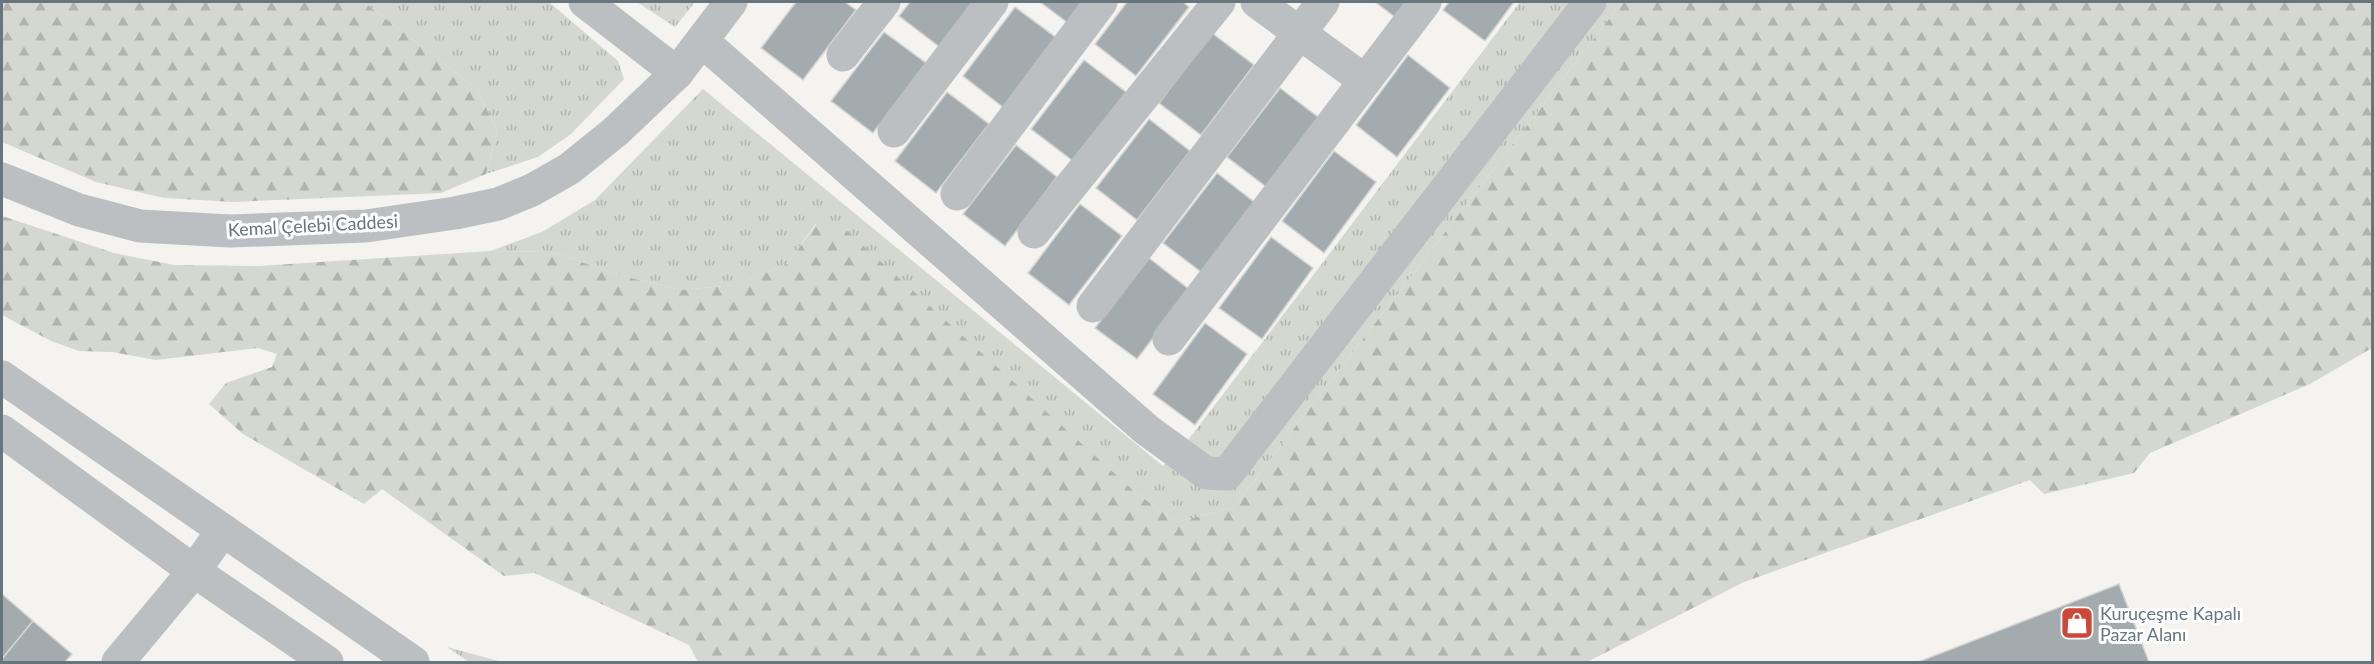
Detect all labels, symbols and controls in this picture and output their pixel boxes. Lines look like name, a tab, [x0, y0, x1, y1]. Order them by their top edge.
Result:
street label: Kemal Çelebi Caddesi	[227, 210, 399, 240]
place label: Kuruçeşme Kapalı Pazar Alanı	[2100, 602, 2241, 645]
shop icon: Kuruçeşme Kapalı Pazar Alanı	[2059, 605, 2095, 641]

